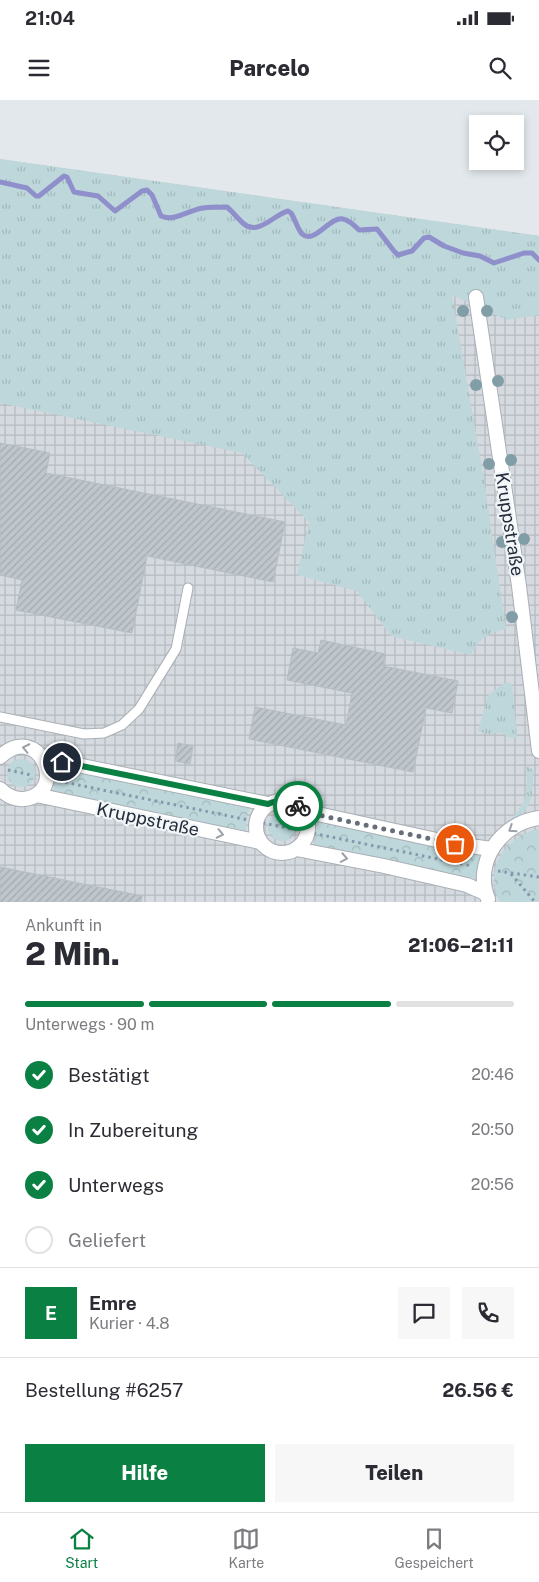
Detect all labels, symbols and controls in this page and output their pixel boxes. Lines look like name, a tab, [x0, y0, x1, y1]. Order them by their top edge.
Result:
text: 21:04	[25, 7, 75, 29]
icon: menu	[25, 54, 53, 82]
icon: search	[486, 54, 514, 82]
text: Parcelo	[229, 55, 310, 81]
map controls	[469, 115, 524, 170]
button: locate	[469, 115, 524, 170]
street label: Kruppstraße	[491, 471, 529, 577]
pin	[41, 741, 83, 783]
one-way arrow	[22, 744, 30, 754]
icon: home	[48, 748, 76, 776]
courier	[273, 781, 323, 831]
icon: bike	[284, 792, 312, 820]
street label: Kruppstraße	[95, 798, 201, 840]
one-way arrow	[508, 822, 517, 832]
pin	[434, 823, 476, 865]
one-way arrow	[216, 828, 225, 839]
icon: bag	[441, 830, 469, 858]
one-way arrow	[340, 852, 349, 863]
text: Ankunft in	[25, 916, 102, 935]
text: 21:06–21:11	[408, 934, 514, 956]
text: 2 Min.	[25, 935, 120, 972]
text: Unterwegs · 90 m	[25, 1015, 154, 1034]
icon: check	[25, 1061, 53, 1089]
text: Bestätigt	[68, 1064, 150, 1086]
text: 20:46	[471, 1065, 514, 1084]
icon: check	[25, 1116, 53, 1144]
text: In Zubereitung	[68, 1119, 198, 1141]
text: 20:50	[471, 1120, 514, 1139]
icon: check	[25, 1171, 53, 1199]
text: Unterwegs	[68, 1174, 164, 1196]
text: 20:56	[471, 1175, 514, 1194]
text: Geliefert	[68, 1229, 146, 1251]
button: chat	[398, 1287, 450, 1339]
button: phone	[462, 1287, 514, 1339]
text: Emre	[89, 1292, 137, 1314]
text: E	[45, 1302, 57, 1324]
text: Kurier · 4.8	[89, 1314, 170, 1333]
text: Bestellung #6257	[25, 1379, 183, 1401]
text: 26.56 €	[442, 1379, 514, 1401]
button: Hilfe	[25, 1444, 265, 1502]
button: Teilen	[275, 1444, 514, 1502]
tab: Start	[65, 1525, 98, 1571]
tab: Karte	[229, 1525, 264, 1571]
tab: Gespeichert	[395, 1525, 474, 1571]

